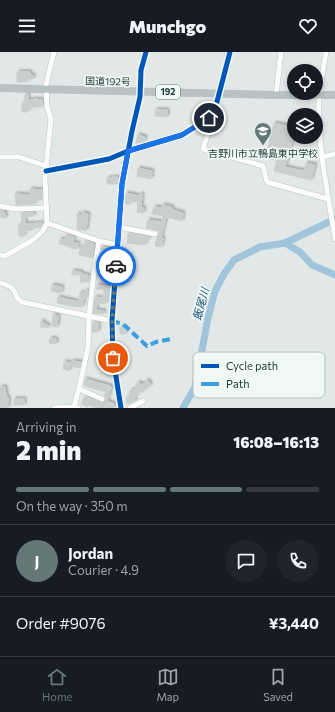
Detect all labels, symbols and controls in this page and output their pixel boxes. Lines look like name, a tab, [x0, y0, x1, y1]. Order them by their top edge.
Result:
icon: menu	[16, 15, 38, 37]
text: Munchgo	[129, 15, 206, 37]
icon: heart	[297, 15, 319, 37]
map controls	[287, 64, 323, 144]
button: locate	[287, 64, 323, 100]
street label: 国道192号	[85, 75, 131, 87]
road number: 192	[156, 85, 180, 99]
pin	[192, 101, 226, 135]
icon: home	[198, 107, 220, 129]
button: layers	[287, 108, 323, 144]
school or university icon: 吉野川市立鴨島東中学校	[253, 121, 273, 146]
place label: 吉野川市立鴨島東中学校	[208, 147, 318, 159]
courier	[96, 246, 136, 286]
icon: car	[105, 255, 127, 277]
water label: 飯尾川	[190, 285, 211, 321]
pin	[96, 341, 130, 375]
icon: bag	[102, 347, 124, 369]
legend	[193, 352, 325, 398]
text: Cycle path	[226, 359, 278, 372]
text: Path	[226, 377, 249, 390]
text: Arriving in	[16, 419, 76, 435]
text: 16:08–16:13	[233, 433, 319, 451]
text: 2 min	[16, 434, 81, 465]
text: On the way · 350 m	[16, 498, 128, 514]
button: chat	[225, 540, 267, 582]
button: phone	[277, 540, 319, 582]
text: Jordan	[68, 544, 113, 562]
text: J	[35, 552, 39, 570]
text: Courier · 4.9	[68, 562, 139, 578]
text: Order #9076	[16, 614, 106, 632]
text: ¥3,440	[269, 614, 319, 632]
tab: Home	[42, 666, 72, 703]
tab: Map	[156, 666, 179, 703]
tab: Saved	[263, 666, 293, 703]

